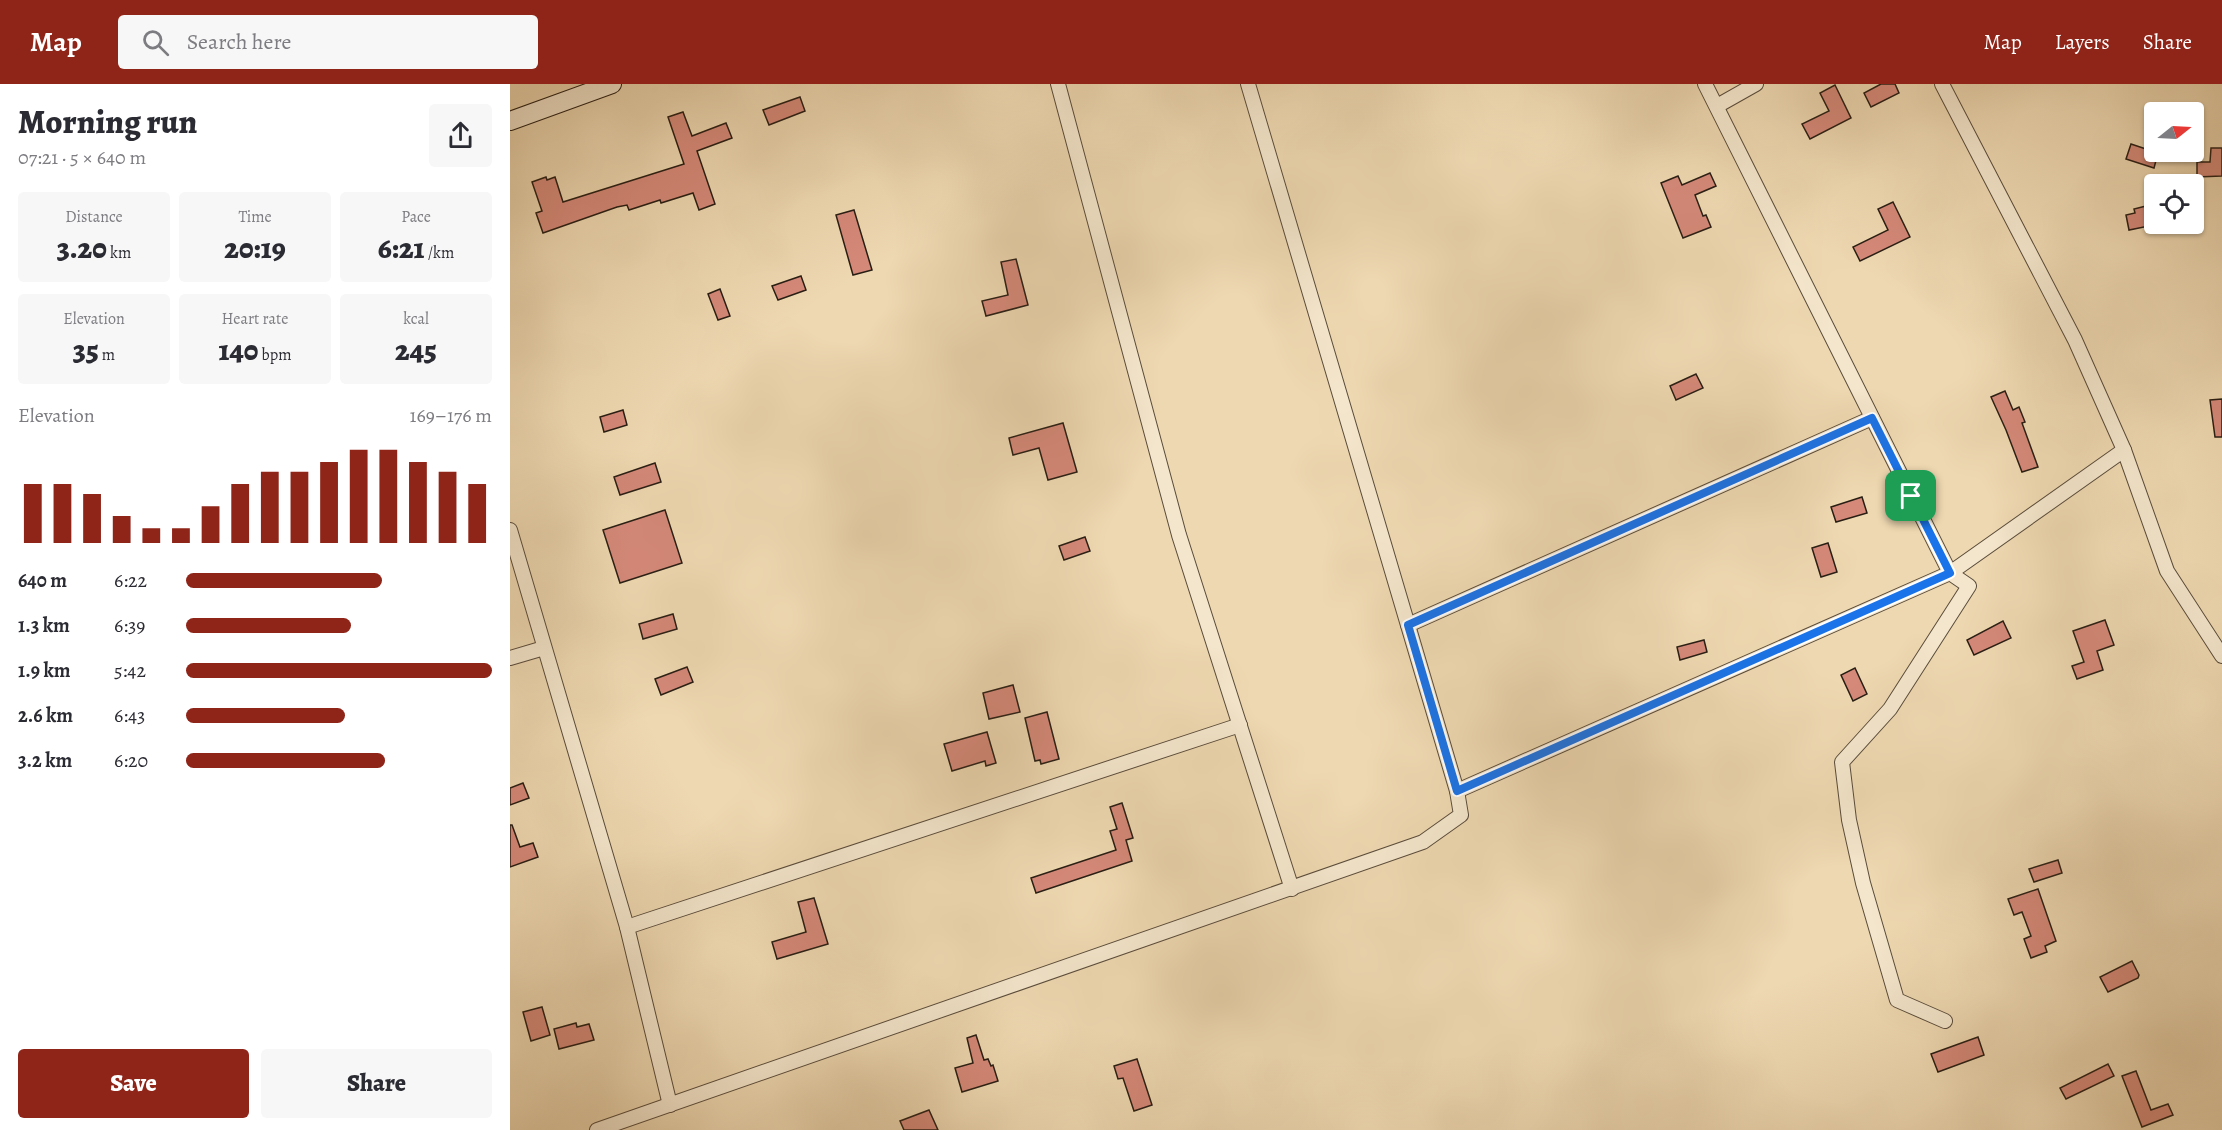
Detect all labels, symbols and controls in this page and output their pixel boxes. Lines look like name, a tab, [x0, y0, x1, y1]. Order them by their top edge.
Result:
search box	[118, 15, 538, 69]
text: Map	[30, 23, 82, 61]
icon: search	[139, 26, 172, 59]
text: Search here	[187, 27, 291, 57]
text: Map	[1983, 28, 2022, 56]
text: Layers	[2055, 28, 2110, 56]
text: Share	[2143, 28, 2192, 56]
text: Morning run	[18, 99, 197, 144]
north arrow	[2144, 102, 2204, 162]
map controls	[2144, 102, 2204, 234]
button: share	[429, 104, 492, 167]
text: 07:21 · 5 × 640 m	[18, 144, 146, 171]
button: locate	[2144, 174, 2204, 234]
text: Distance	[65, 206, 123, 228]
text: Time	[238, 206, 272, 228]
text: Pace	[401, 206, 431, 228]
text: 3.20	[57, 228, 107, 268]
text: 20:19	[224, 228, 286, 268]
text: 6:21	[378, 228, 425, 268]
text: km	[107, 242, 131, 264]
text: /km	[425, 242, 454, 264]
text: Elevation	[63, 308, 125, 330]
text: Heart rate	[222, 308, 288, 330]
text: kcal	[403, 308, 429, 330]
text: 35	[73, 330, 99, 370]
text: 140	[218, 330, 258, 370]
text: 245	[395, 330, 437, 370]
text: m	[99, 344, 115, 366]
text: bpm	[258, 344, 292, 366]
text: Elevation	[18, 402, 95, 429]
text: 169–176 m	[410, 402, 492, 429]
pin	[1885, 470, 1936, 521]
icon: arrive	[1894, 479, 1927, 512]
text: 640 m	[18, 567, 67, 594]
text: 6:22	[114, 567, 147, 594]
text: 1.3 km	[18, 612, 70, 639]
text: 6:39	[114, 612, 145, 639]
text: 1.9 km	[18, 657, 71, 684]
text: 5:42	[114, 657, 146, 684]
text: 2.6 km	[18, 702, 73, 729]
text: 6:43	[114, 702, 145, 729]
text: 3.2 km	[18, 747, 72, 774]
text: 6:20	[114, 747, 148, 774]
button: Save	[18, 1049, 249, 1118]
button: Share	[261, 1049, 492, 1118]

